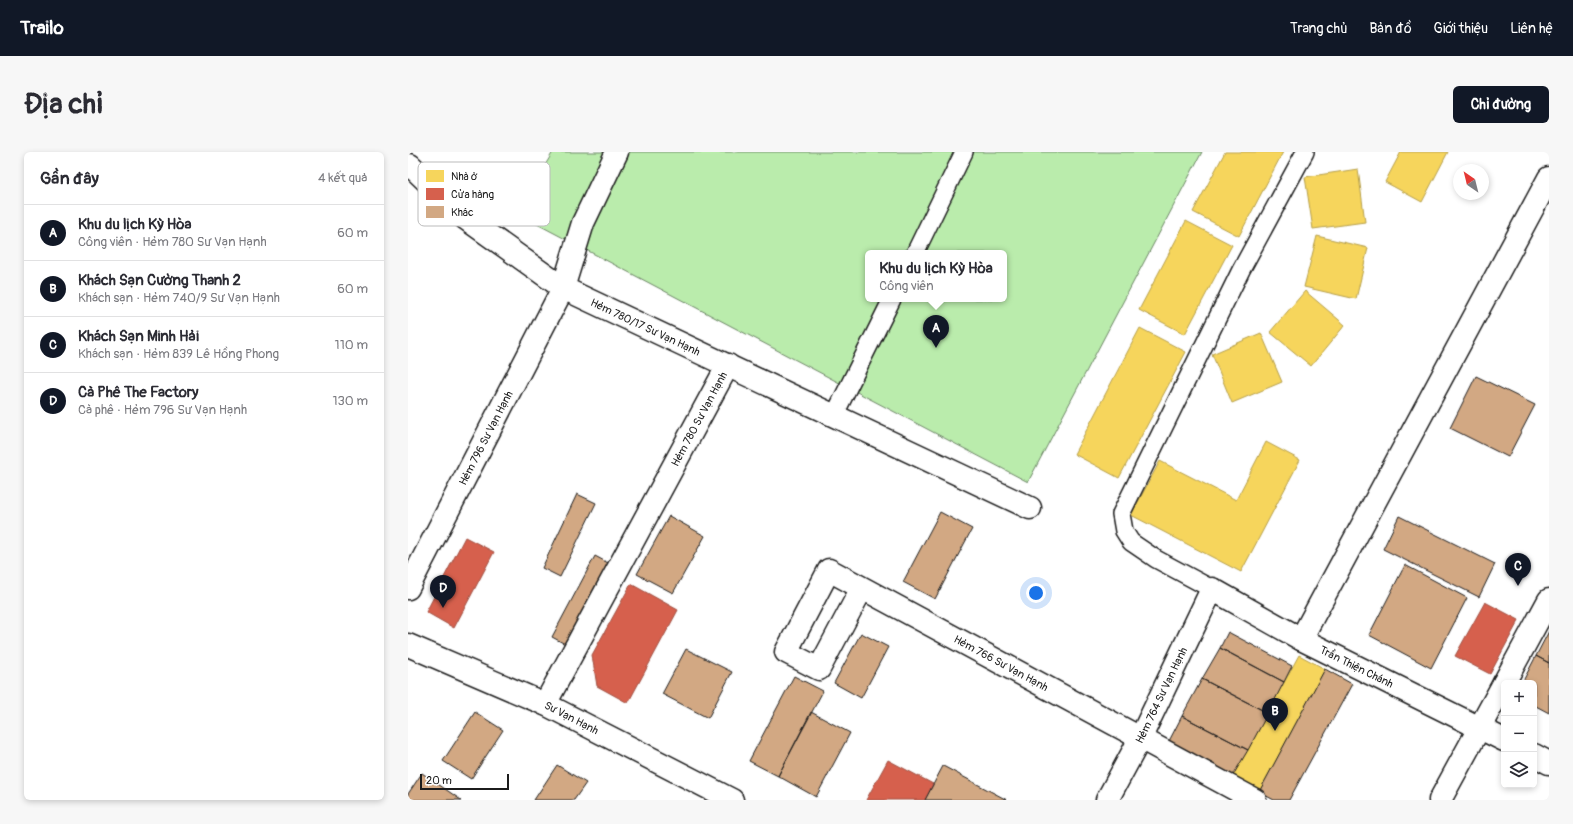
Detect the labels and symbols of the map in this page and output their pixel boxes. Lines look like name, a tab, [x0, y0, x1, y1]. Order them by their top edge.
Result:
legend	[418, 162, 550, 226]
north arrow	[1453, 164, 1489, 200]
text: Nhà ở	[451, 170, 478, 183]
text: Cửa hàng	[451, 188, 494, 201]
text: Khác	[451, 206, 474, 219]
street label: Hẻm 780/17 Sư Vạn Hạnh	[588, 296, 702, 359]
pin: A	[923, 315, 949, 348]
street label: Hẻm 780 Sư Vạn Hạnh	[669, 370, 730, 469]
street label: Hẻm 796 Sư Vạn Hạnh	[456, 389, 516, 487]
pin: C	[1505, 553, 1531, 586]
pin: D	[430, 575, 456, 608]
your location	[1026, 583, 1046, 603]
street label: Hẻm 766 Sư Vạn Hạnh	[952, 633, 1050, 694]
street label: Trần Thiện Chánh	[1318, 643, 1395, 691]
street label: Hẻm 764 Sư Vạn Hạnh	[1133, 645, 1190, 746]
pin: B	[1262, 698, 1288, 731]
street label: Sư Vạn Hạnh	[542, 699, 601, 737]
scale bar	[420, 772, 509, 791]

